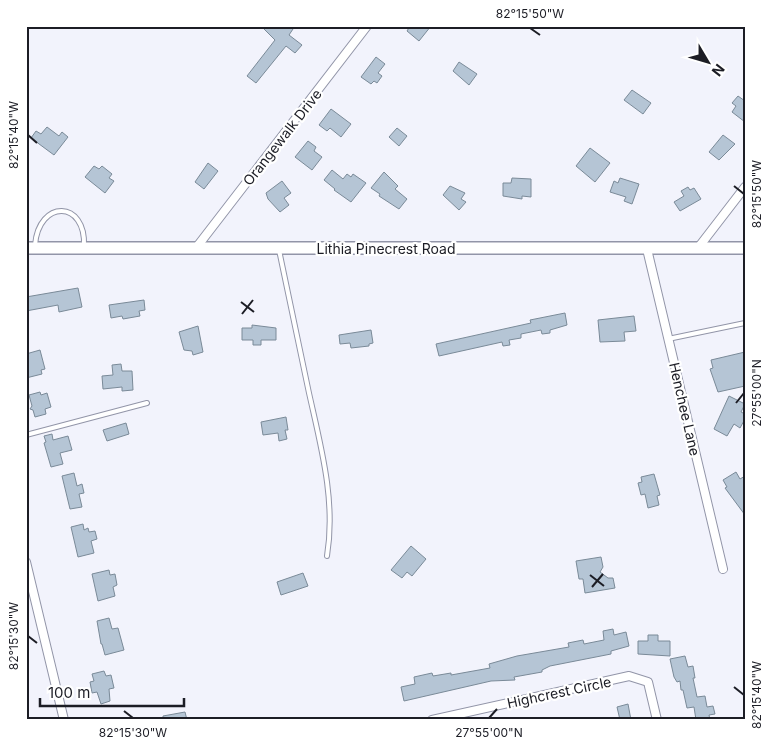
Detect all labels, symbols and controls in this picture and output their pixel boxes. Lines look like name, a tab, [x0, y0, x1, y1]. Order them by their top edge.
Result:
text: 82°15'50"W	[496, 6, 564, 21]
north arrow	[684, 38, 734, 88]
text: N	[709, 61, 729, 80]
street label: Orangewalk Drive	[239, 85, 325, 189]
text: 82°15'40"W	[6, 101, 21, 169]
text: 82°15'50"W	[749, 160, 764, 228]
street label: Lithia Pinecrest Road	[317, 240, 456, 257]
text: 27°55'00"N	[749, 359, 764, 427]
street label: Henchee Lane	[666, 361, 704, 457]
text: 82°15'30"W	[6, 602, 21, 670]
text: 82°15'40"W	[749, 661, 764, 729]
street label: Highcrest Circle	[505, 673, 613, 711]
scale bar	[40, 676, 184, 708]
text: 100 m	[48, 683, 90, 702]
text: 82°15'30"W	[99, 725, 167, 740]
text: 27°55'00"N	[455, 725, 523, 740]

